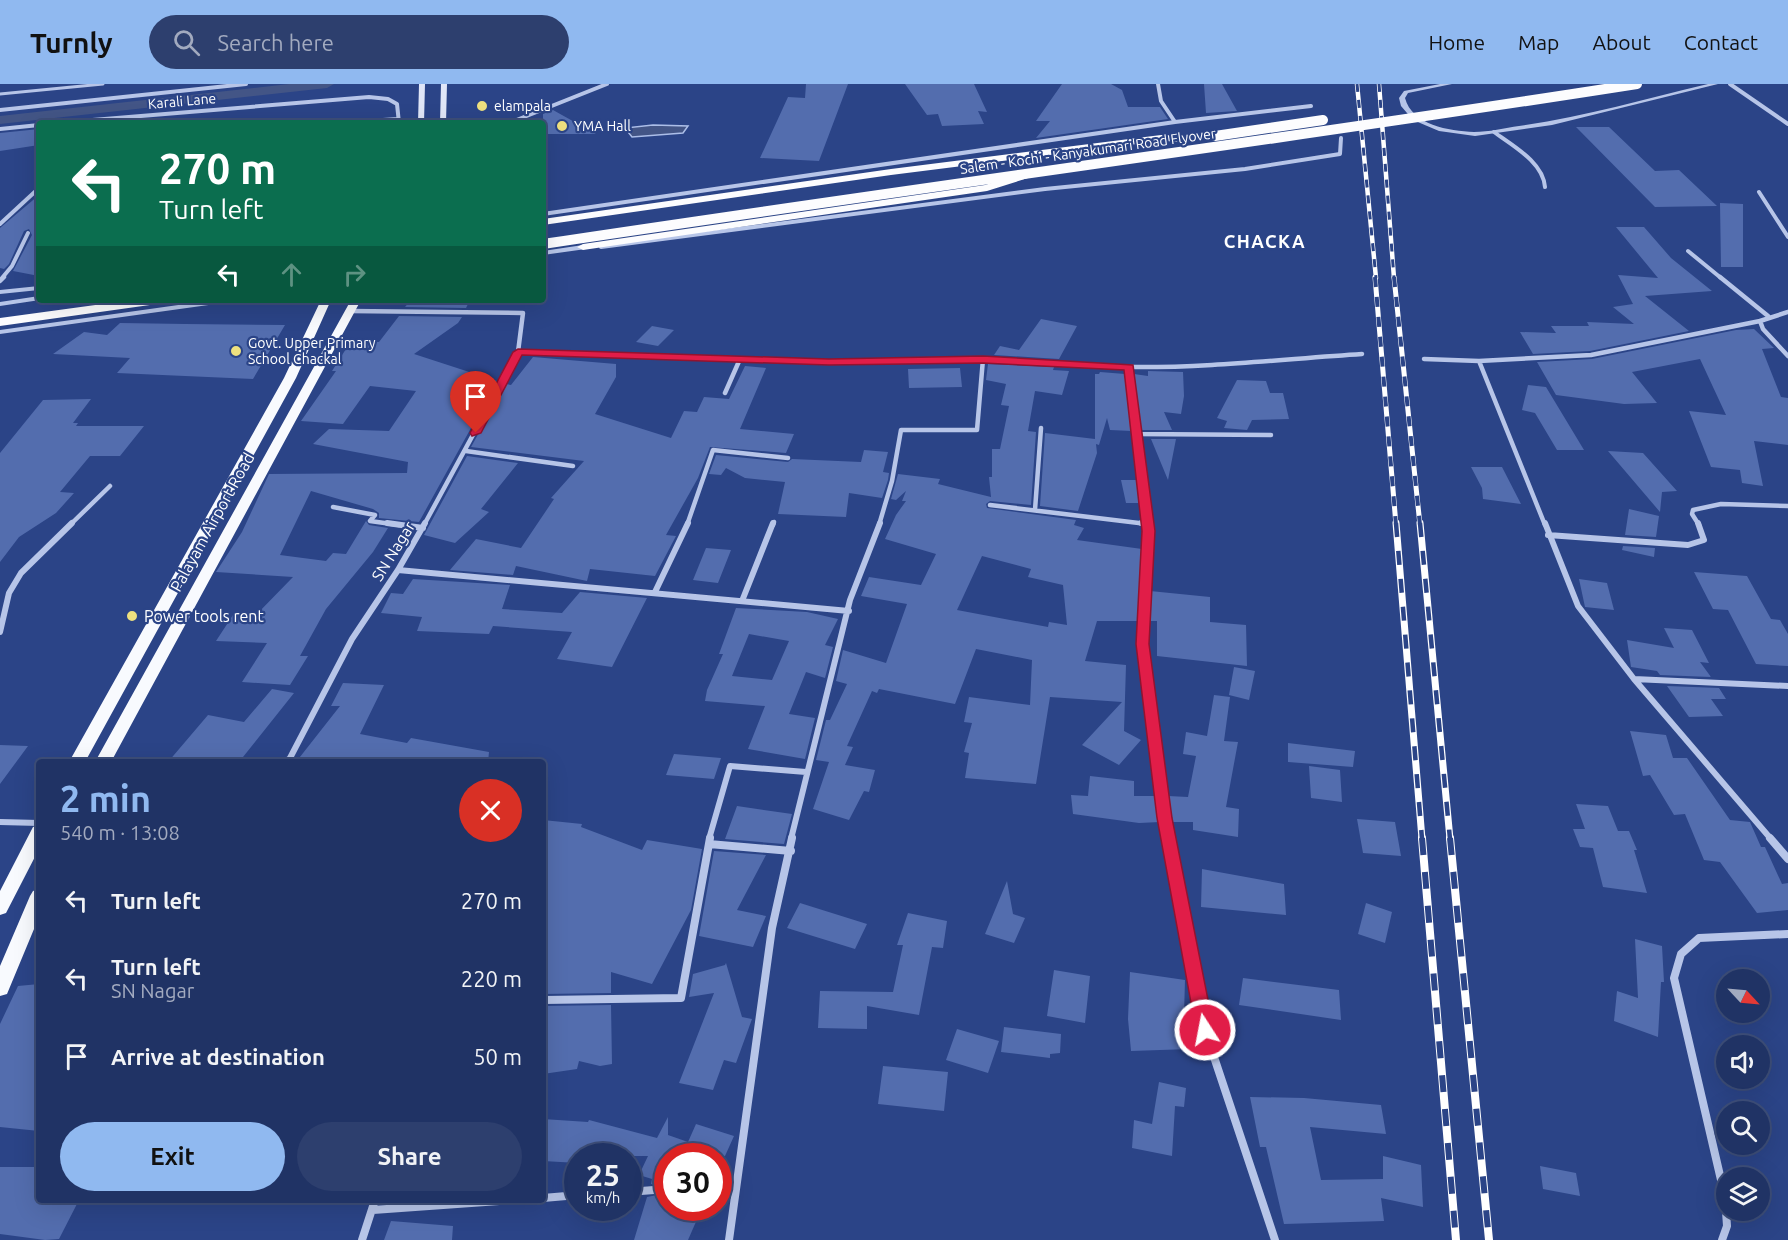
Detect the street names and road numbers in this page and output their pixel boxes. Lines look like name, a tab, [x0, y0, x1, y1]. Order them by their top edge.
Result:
street label: Karali Lane	[147, 90, 217, 112]
street label: Salem - Kochi - Kanyakumari Road Flyover	[959, 125, 1218, 177]
street label: Palayam Airport Road	[166, 450, 258, 594]
street label: SN Nagar	[368, 518, 418, 584]

